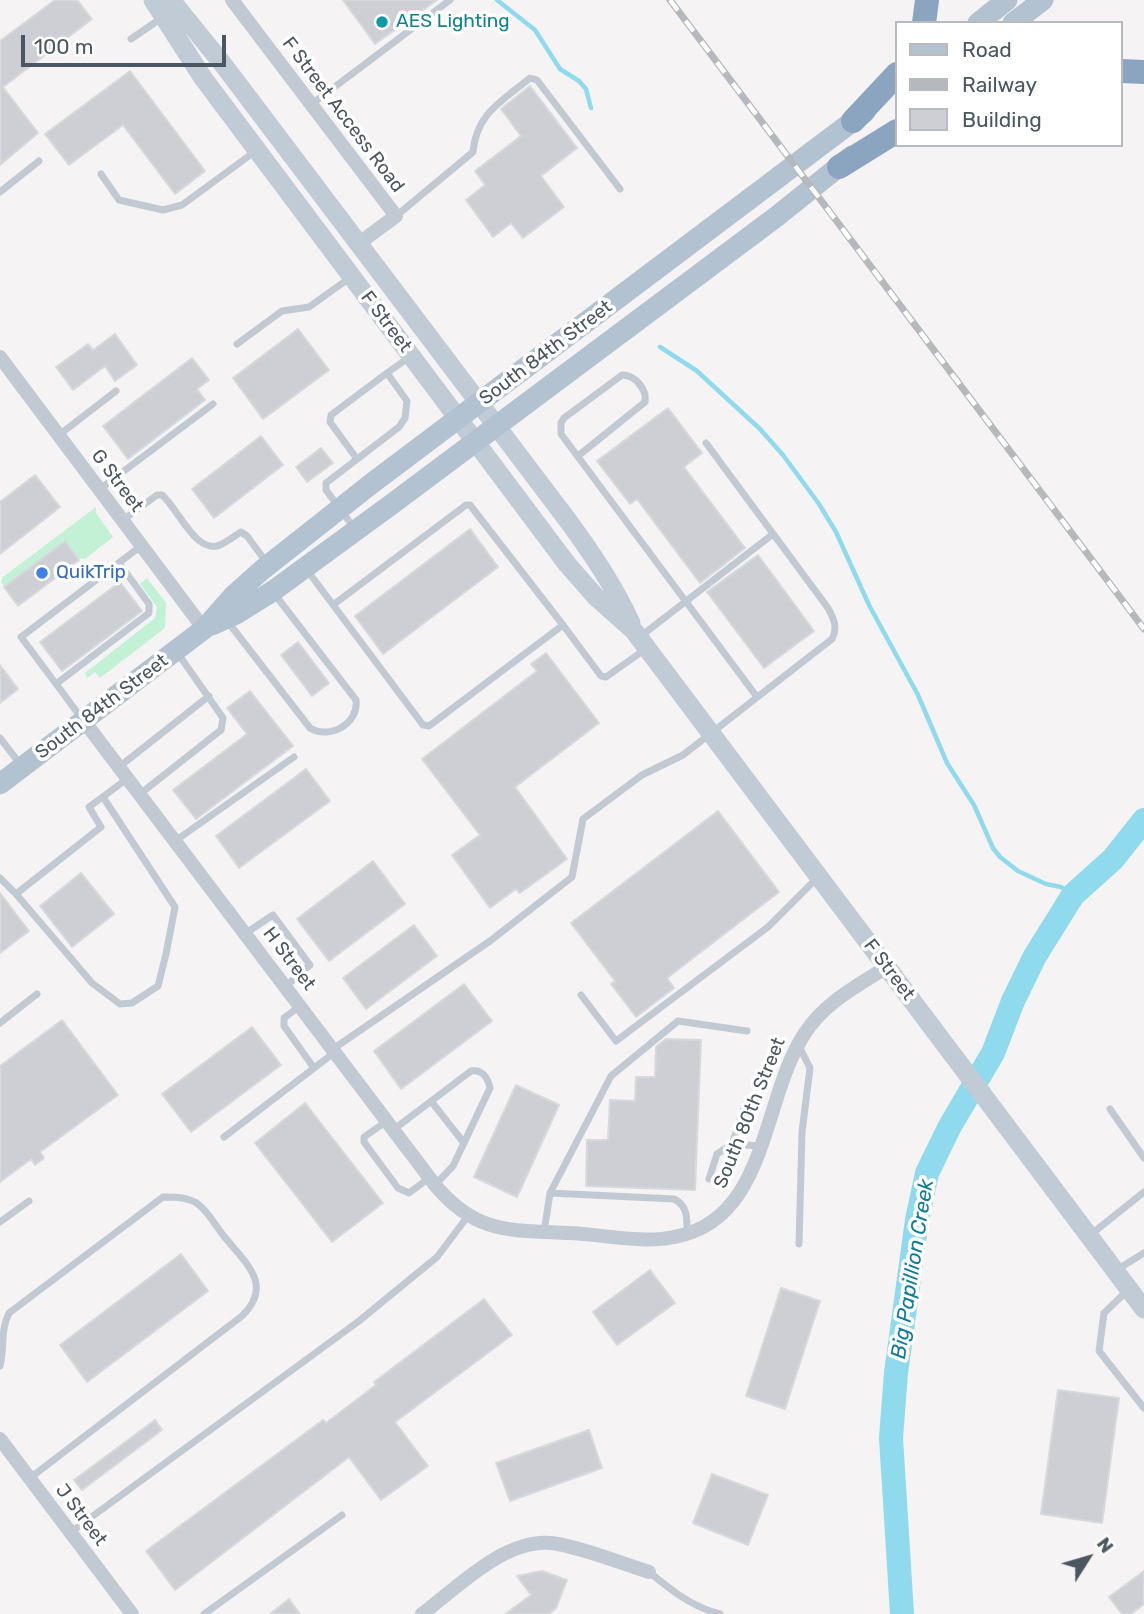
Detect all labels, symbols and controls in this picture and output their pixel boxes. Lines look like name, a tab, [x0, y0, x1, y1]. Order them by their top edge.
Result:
place label: AES Lighting	[396, 11, 510, 33]
marker: AES Lighting	[374, 14, 390, 30]
scale bar	[24, 21, 229, 65]
legend	[895, 21, 1123, 147]
street label: F Street Access Road	[277, 33, 409, 197]
text: 100 m	[34, 34, 93, 59]
text: Road	[962, 37, 1012, 62]
text: Railway	[962, 72, 1037, 97]
text: Building	[962, 107, 1042, 132]
street label: F Street	[356, 287, 416, 357]
street label: South 84th Street	[475, 296, 617, 410]
street label: G Street	[86, 445, 148, 517]
place label: QuikTrip	[56, 562, 126, 584]
marker: QuikTrip	[34, 565, 50, 581]
street label: South 84th Street	[31, 650, 173, 764]
street label: H Street	[258, 923, 320, 995]
street label: F Street	[859, 935, 919, 1005]
street label: South 80th Street	[709, 1034, 791, 1192]
water label: Big Papillion Creek	[886, 1177, 940, 1361]
street label: J Street	[50, 1480, 112, 1550]
north arrow	[1053, 1523, 1123, 1593]
text: N	[1092, 1533, 1118, 1557]

